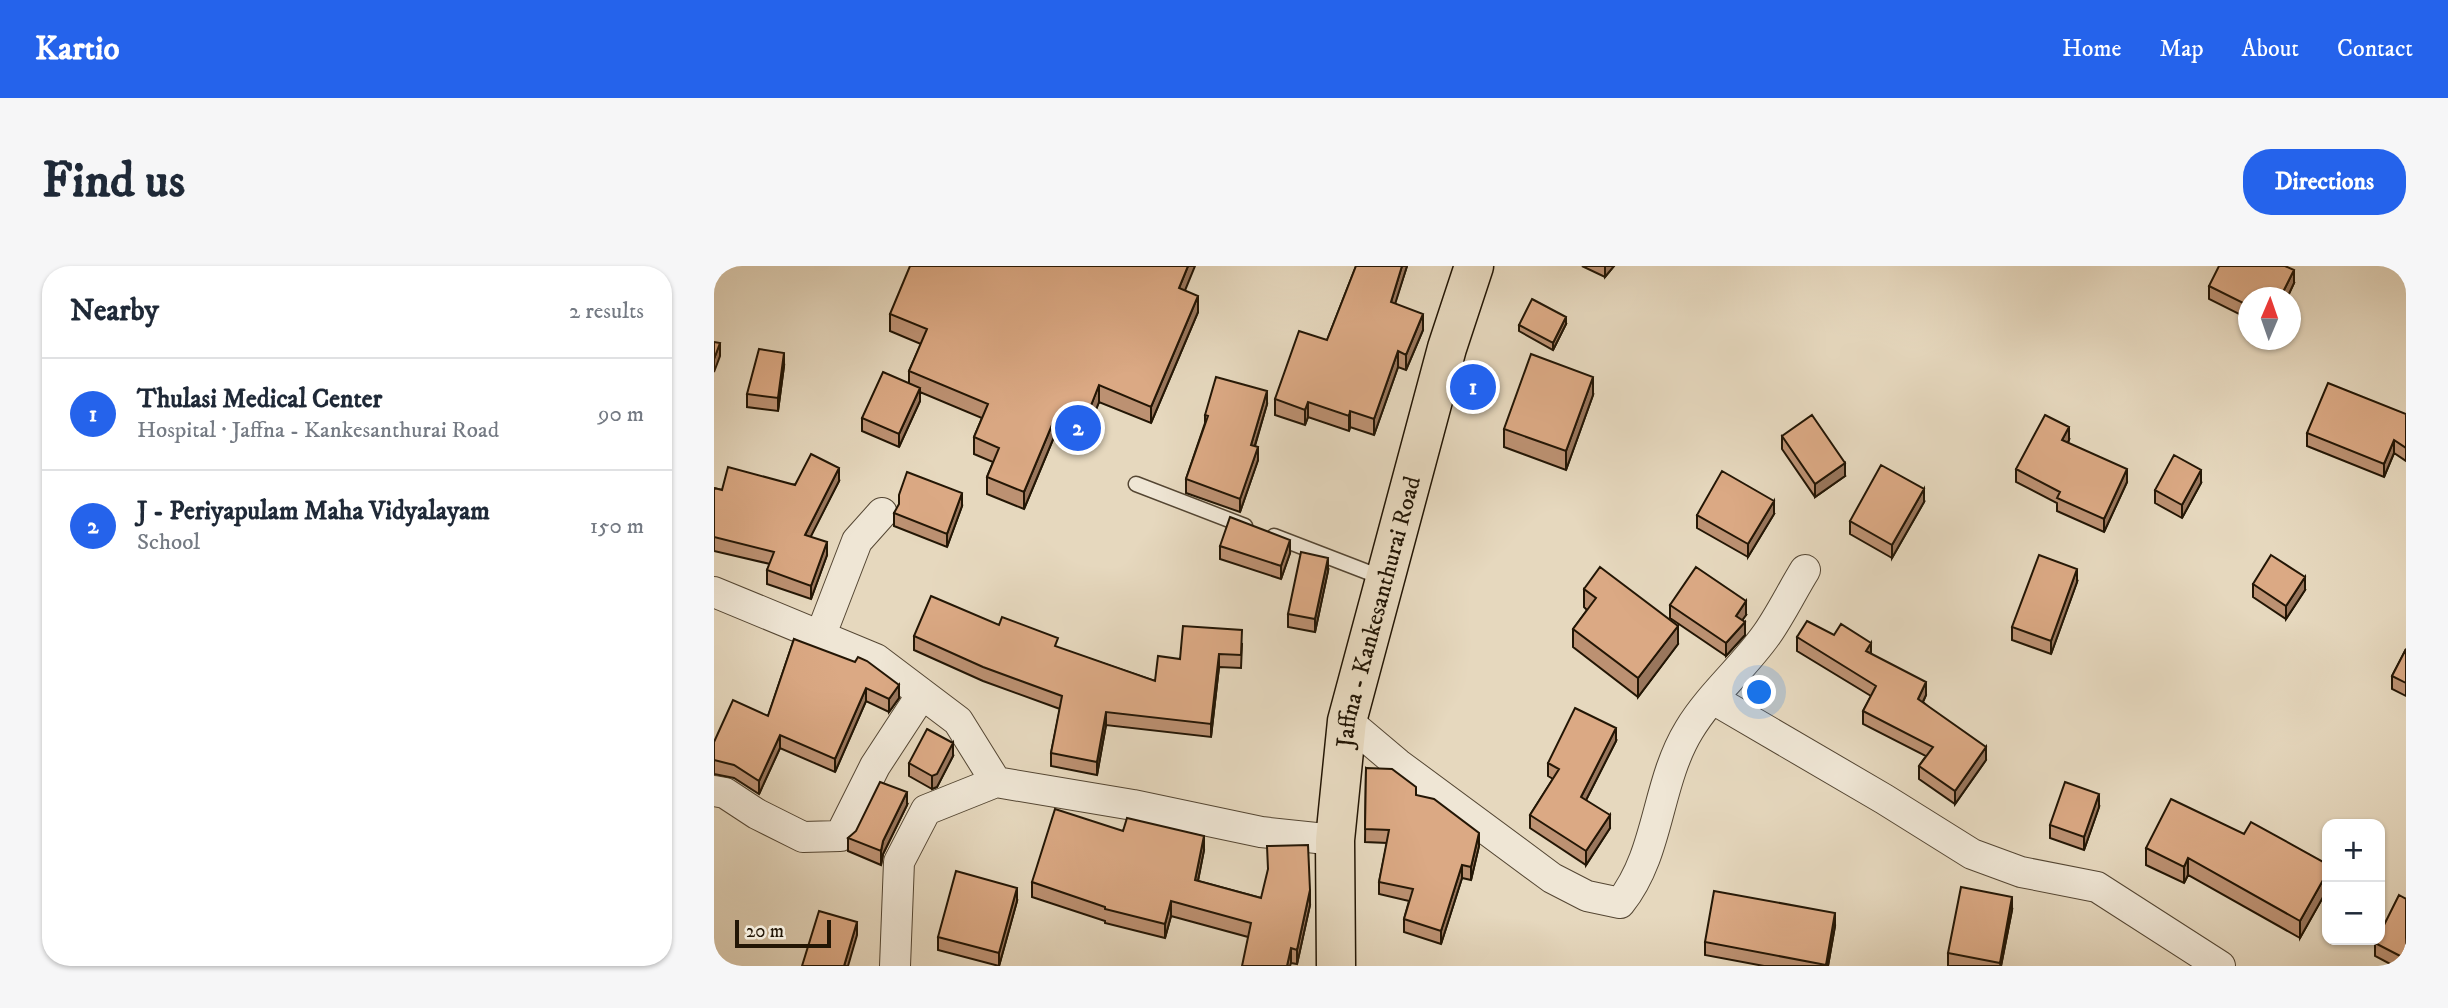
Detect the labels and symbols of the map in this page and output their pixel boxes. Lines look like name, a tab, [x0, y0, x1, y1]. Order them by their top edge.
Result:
north arrow	[2238, 287, 2301, 350]
pin: 1	[1450, 361, 1496, 413]
pin: 2	[1055, 402, 1101, 454]
street label: Jaffna - Kankesanthurai Road	[1330, 473, 1428, 751]
your location	[1742, 675, 1776, 709]
scale bar	[735, 917, 831, 949]

